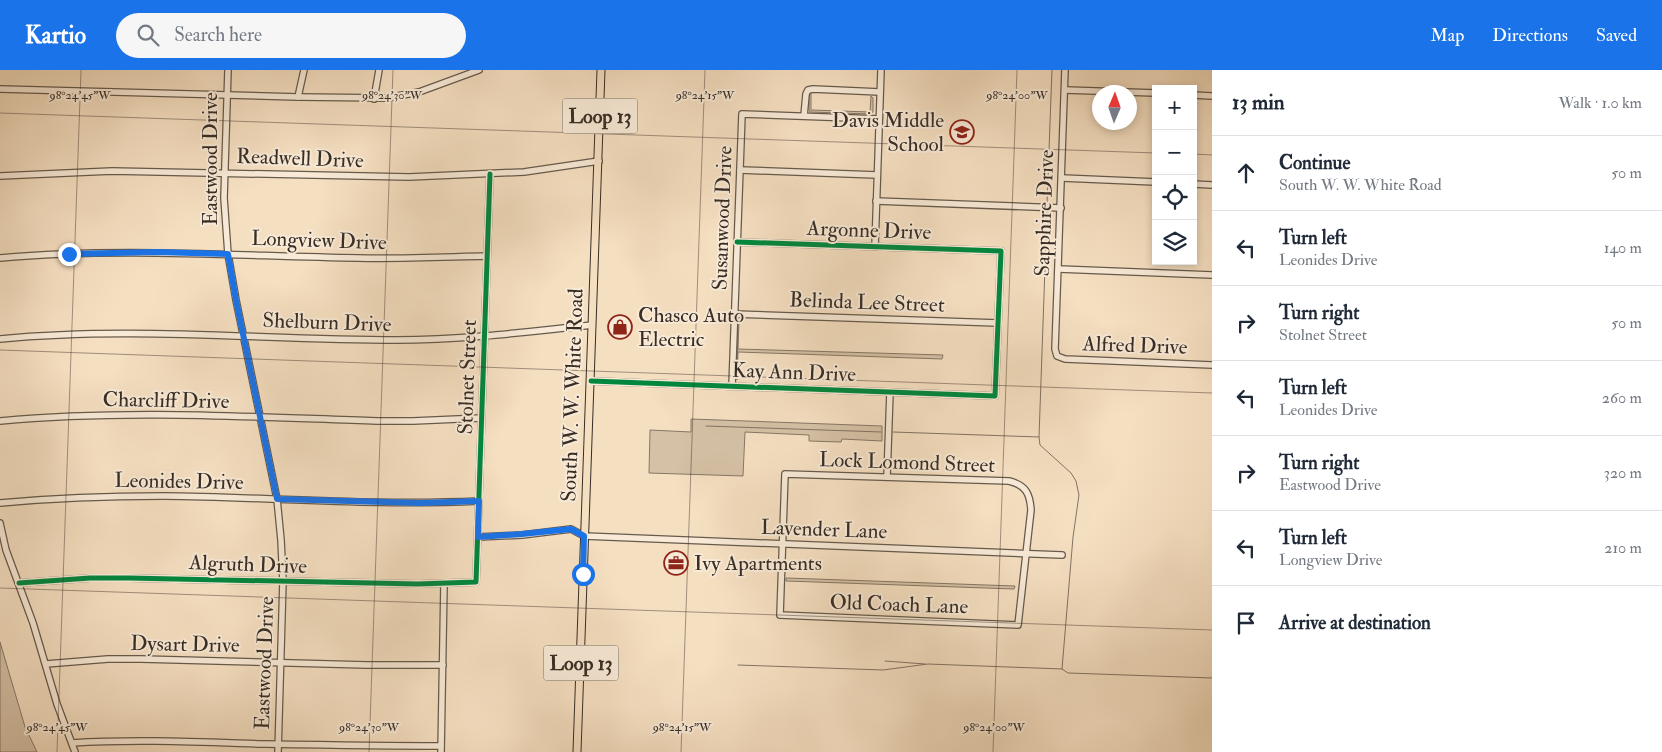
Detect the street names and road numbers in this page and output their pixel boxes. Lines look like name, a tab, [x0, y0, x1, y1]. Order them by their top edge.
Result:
street label: Eastwood Drive	[197, 92, 224, 226]
road number: Loop 13	[562, 98, 638, 134]
street label: Readwell Drive	[236, 143, 364, 174]
street label: Susanwood Drive	[706, 145, 739, 291]
street label: Sapphire Drive	[1029, 149, 1060, 277]
street label: Argonne Drive	[805, 215, 932, 246]
street label: Longview Drive	[251, 225, 387, 256]
street label: Belinda Lee Street	[789, 286, 945, 319]
street label: South W. W. White Road	[555, 287, 590, 502]
street label: Shelburn Drive	[262, 307, 392, 338]
street label: Stolnet Street	[452, 319, 483, 435]
street label: Alfred Drive	[1081, 330, 1188, 361]
street label: Kay Ann Drive	[731, 357, 857, 388]
street label: Charcliff Drive	[102, 386, 230, 415]
street label: Lock Lomond Street	[818, 446, 996, 479]
street label: Leonides Drive	[114, 467, 244, 496]
street label: Lavender Lane	[760, 514, 888, 545]
street label: Algruth Drive	[188, 549, 308, 580]
street label: Old Coach Lane	[829, 589, 969, 620]
street label: Eastwood Drive	[249, 596, 280, 730]
street label: Dysart Drive	[130, 630, 240, 659]
road number: Loop 13	[544, 646, 618, 680]

